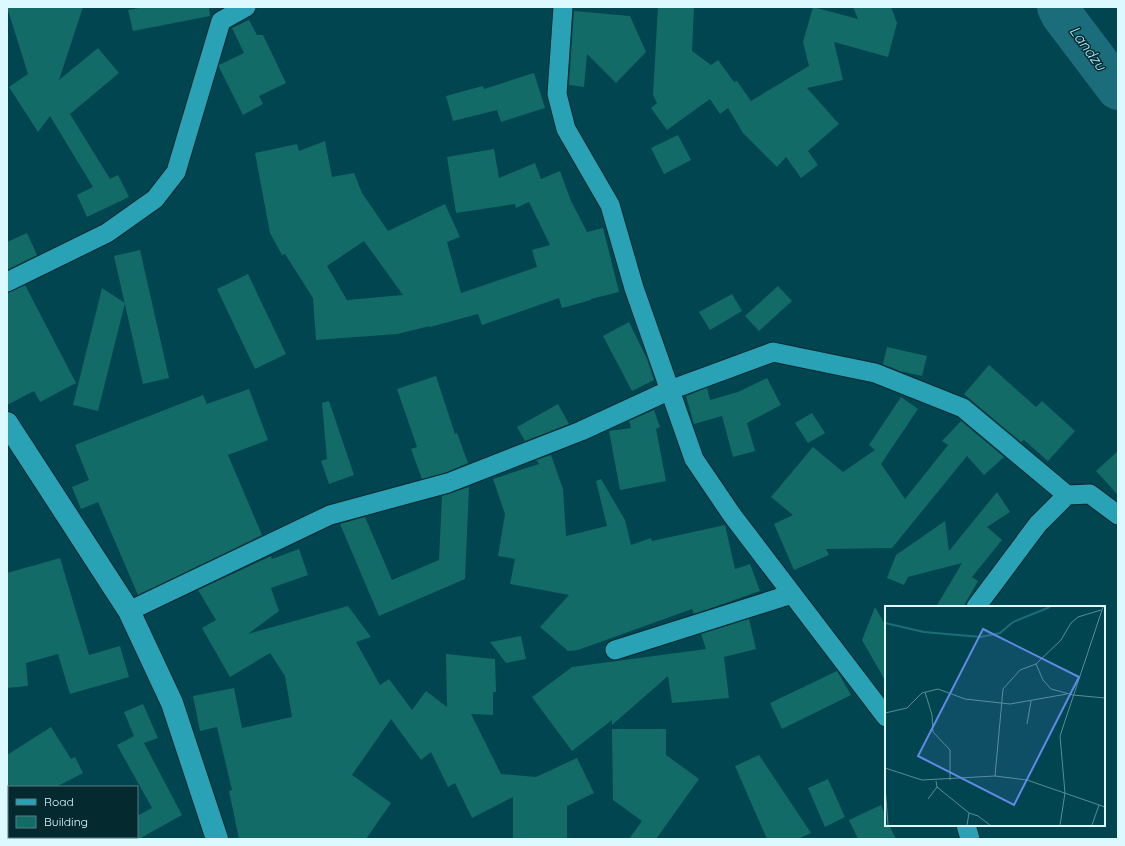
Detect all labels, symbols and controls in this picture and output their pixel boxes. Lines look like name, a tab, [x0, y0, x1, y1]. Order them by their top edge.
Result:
water label: Landzu	[1065, 22, 1111, 75]
inset map	[885, 606, 1105, 826]
legend	[8, 786, 138, 838]
text: Road	[44, 794, 74, 809]
text: Building	[44, 814, 88, 829]

